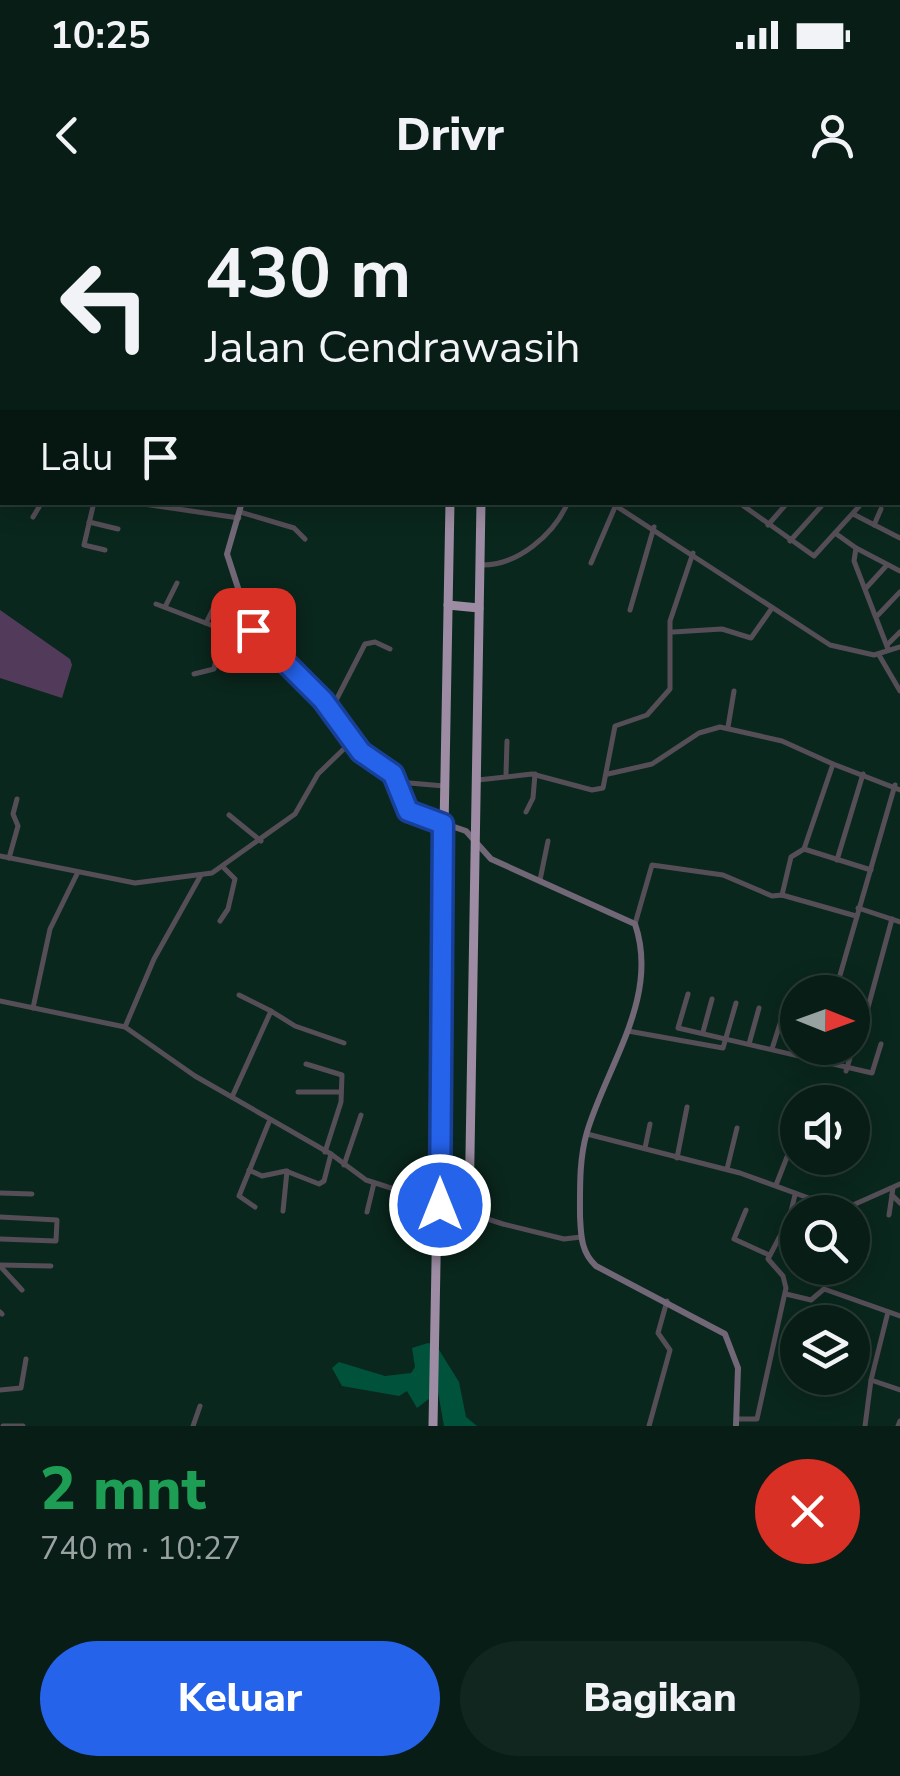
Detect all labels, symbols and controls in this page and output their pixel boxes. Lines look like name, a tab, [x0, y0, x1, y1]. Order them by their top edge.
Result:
text: 10:25	[50, 10, 151, 61]
text: Drivr	[396, 105, 504, 166]
icon: back	[40, 108, 95, 163]
icon: person	[805, 108, 860, 163]
text: 430 m	[205, 226, 411, 322]
icon: left	[40, 240, 170, 370]
text: Jalan Cendrawasih	[205, 317, 581, 378]
icon: arrive	[133, 430, 188, 485]
text: Lalu	[40, 432, 113, 483]
pin	[211, 588, 296, 673]
icon: arrive	[226, 603, 281, 658]
north arrow	[780, 975, 870, 1065]
map controls	[780, 975, 870, 1395]
button: sound	[780, 1085, 870, 1175]
position arrow	[388, 1153, 492, 1257]
button: search	[780, 1195, 870, 1285]
button: layers	[780, 1305, 870, 1395]
text: 2 mnt	[40, 1448, 206, 1530]
button: close	[755, 1459, 860, 1564]
text: 740 m · 10:27	[40, 1527, 241, 1570]
button: Keluar	[40, 1641, 440, 1756]
button: Bagikan	[460, 1641, 860, 1756]

